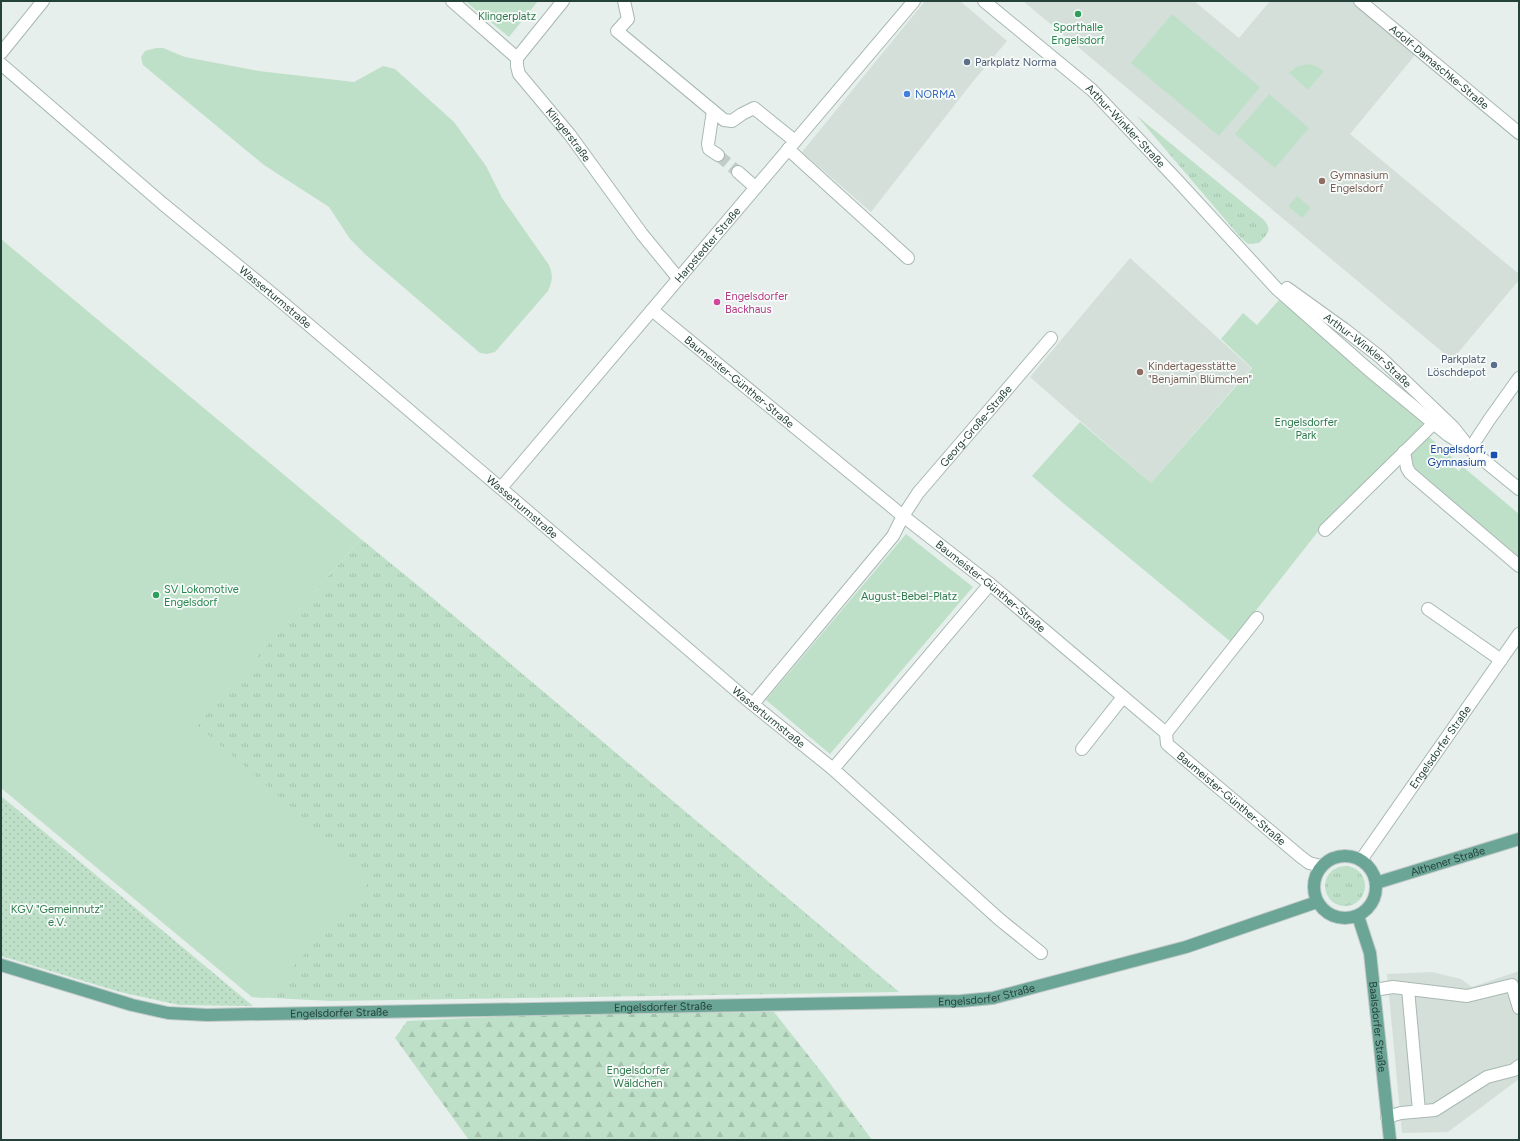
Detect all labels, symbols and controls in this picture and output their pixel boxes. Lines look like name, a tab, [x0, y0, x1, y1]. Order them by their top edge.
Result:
marker: Sporthalle Engelsdorf	[1073, 9, 1083, 19]
park label: Klingerplatz	[478, 10, 536, 23]
place label: Sporthalle Engelsdorf	[1051, 21, 1106, 47]
street label: Adolf-Damaschke-Straße	[1387, 22, 1492, 112]
place label: Parkplatz Norma	[975, 56, 1056, 69]
marker: Parkplatz Norma	[962, 57, 972, 67]
street label: Arthur-Winkler-Straße	[1083, 81, 1168, 170]
place label: NORMA	[915, 88, 956, 101]
marker: NORMA	[902, 89, 912, 99]
street label: Klingerstraße	[543, 105, 594, 164]
place label: Gymnasium Engelsdorf	[1330, 169, 1388, 195]
marker: Gymnasium Engelsdorf	[1317, 176, 1327, 186]
street label: Harpstedter Straße	[672, 204, 743, 285]
street label: Wasserturmstraße	[237, 263, 314, 331]
place label: Engelsdorfer Backhaus	[725, 290, 788, 316]
marker: Engelsdorfer Backhaus	[712, 297, 722, 307]
street label: Arthur-Winkler-Straße	[1321, 310, 1414, 390]
street label: Baumeister-Günther-Straße	[682, 333, 797, 430]
place label: Parkplatz Löschdepot	[1427, 353, 1486, 379]
place label: Kindertagesstätte "Benjamin Blümchen"	[1148, 360, 1252, 386]
marker: Parkplatz Löschdepot	[1489, 360, 1499, 370]
marker: Kindertagesstätte "Benjamin Blümchen"	[1135, 367, 1145, 377]
street label: Georg-Große-Straße	[937, 382, 1014, 469]
park label: Engelsdorfer Park	[1275, 416, 1338, 442]
place label: Engelsdorf, Gymnasium	[1428, 443, 1487, 469]
marker: Engelsdorf, Gymnasium	[1489, 450, 1499, 460]
street label: Wasserturmstraße	[484, 473, 561, 541]
street label: Baumeister-Günther-Straße	[933, 538, 1048, 635]
place label: SV Lokomotive Engelsdorf	[164, 583, 239, 609]
marker: SV Lokomotive Engelsdorf	[151, 590, 161, 600]
park label: August-Bebel-Platz	[861, 590, 957, 603]
street label: Wasserturmstraße	[730, 684, 808, 750]
street label: Engelsdorfer Straße	[1407, 703, 1474, 791]
street label: Baumeister-Günther-Straße	[1174, 749, 1288, 848]
street label: Althener Straße	[1409, 843, 1487, 879]
park label: KGV "Gemeinnutz" e.V.	[11, 903, 103, 929]
street label: Engelsdorfer Straße	[938, 981, 1036, 1008]
street label: Baalsdorfer Straße	[1367, 981, 1389, 1073]
street label: Engelsdorfer Straße	[614, 999, 712, 1014]
street label: Engelsdorfer Straße	[290, 1005, 388, 1020]
park label: Engelsdorfer Wäldchen	[607, 1064, 670, 1090]

